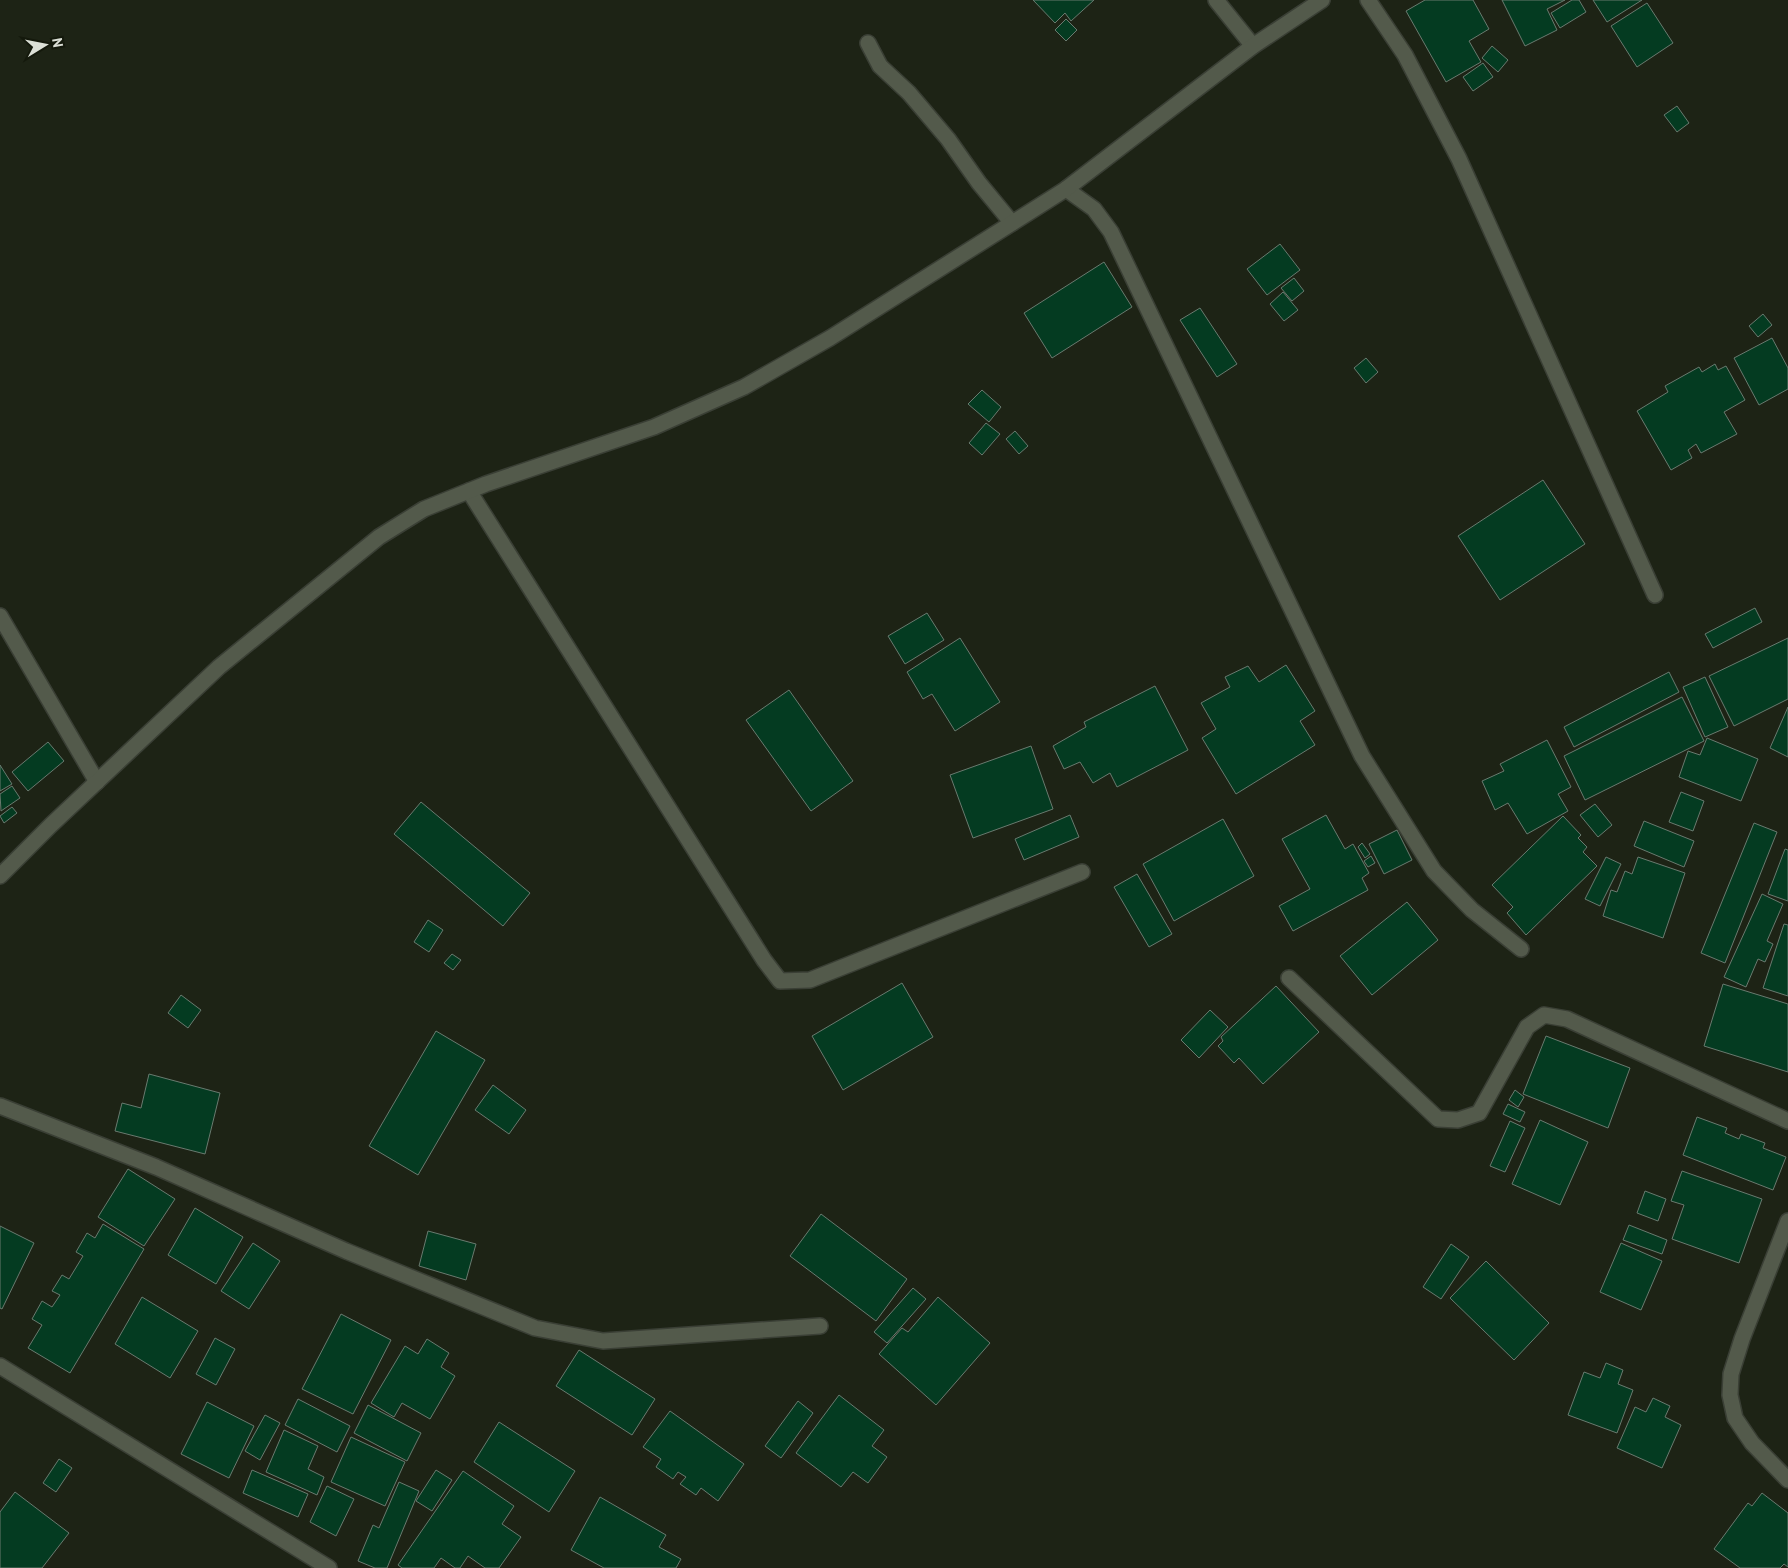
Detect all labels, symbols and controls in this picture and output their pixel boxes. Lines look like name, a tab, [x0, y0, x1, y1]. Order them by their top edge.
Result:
north arrow	[20, 20, 70, 70]
text: N	[48, 37, 67, 49]

